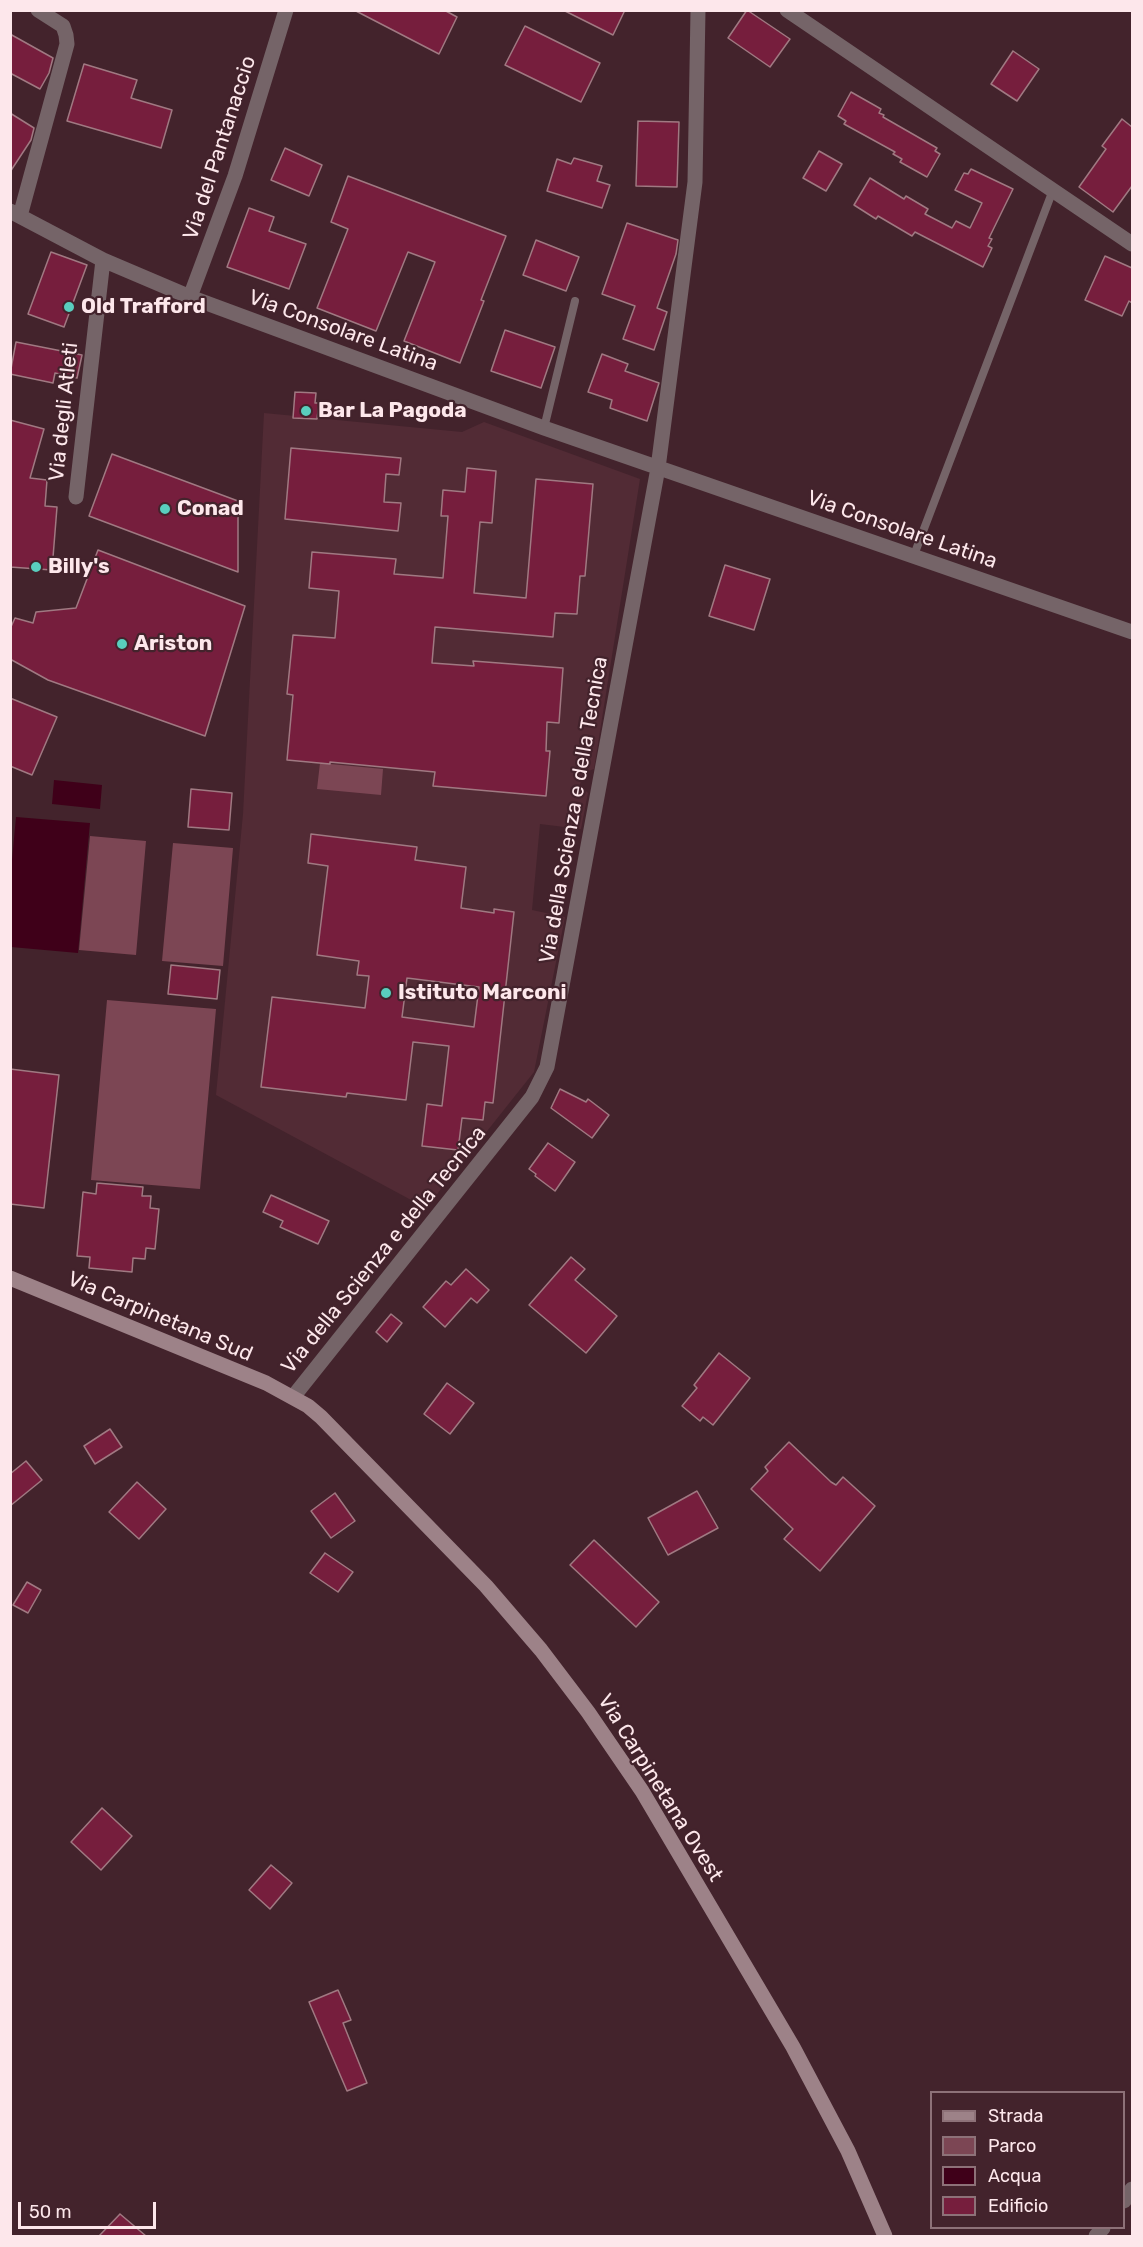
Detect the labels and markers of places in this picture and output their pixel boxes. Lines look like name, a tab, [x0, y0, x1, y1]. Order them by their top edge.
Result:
place label: Old Trafford	[81, 294, 206, 320]
marker: Old Trafford	[62, 300, 76, 314]
place label: Bar La Pagoda	[318, 398, 467, 424]
marker: Bar La Pagoda	[299, 404, 313, 418]
place label: Conad	[177, 496, 244, 522]
marker: Conad	[158, 502, 172, 516]
place label: Billy's	[48, 554, 110, 580]
marker: Billy's	[29, 560, 43, 574]
place label: Ariston	[134, 631, 212, 657]
marker: Ariston	[115, 637, 129, 651]
place label: Istituto Marconi	[398, 980, 567, 1006]
marker: Istituto Marconi	[379, 986, 393, 1000]

